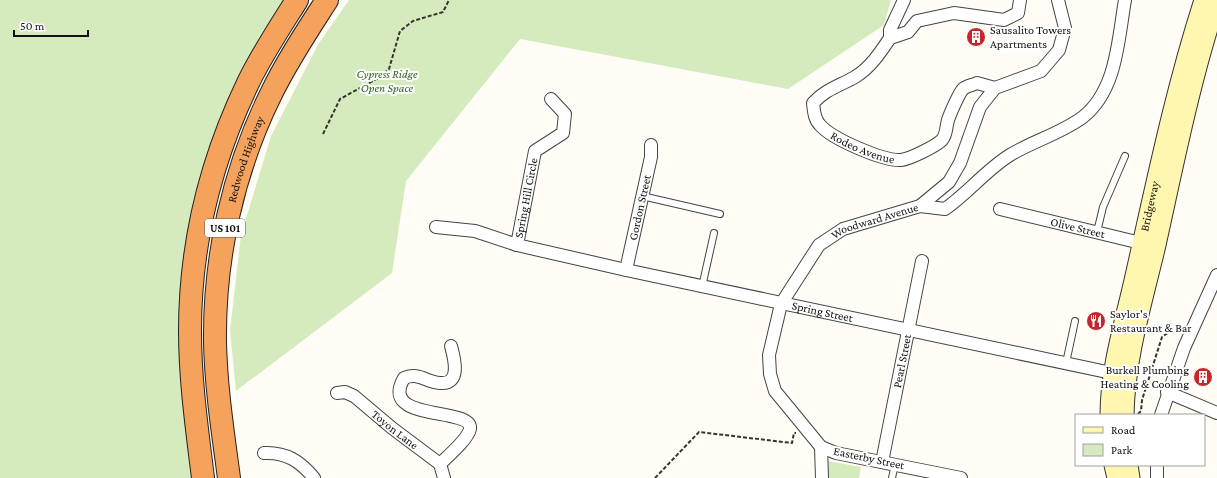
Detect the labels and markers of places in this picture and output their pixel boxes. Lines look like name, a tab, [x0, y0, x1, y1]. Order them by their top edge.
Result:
place label: Sausalito Towers Apartments	[990, 23, 1071, 51]
building icon: Sausalito Towers Apartments	[965, 26, 987, 48]
place label: Saylor's Restaurant & Bar	[1110, 307, 1192, 335]
restaurant icon: Saylor's Restaurant & Bar	[1085, 310, 1107, 332]
place label: Burkell Plumbing Heating & Cooling	[1101, 363, 1189, 391]
building icon: Burkell Plumbing Heating & Cooling	[1192, 366, 1214, 388]

